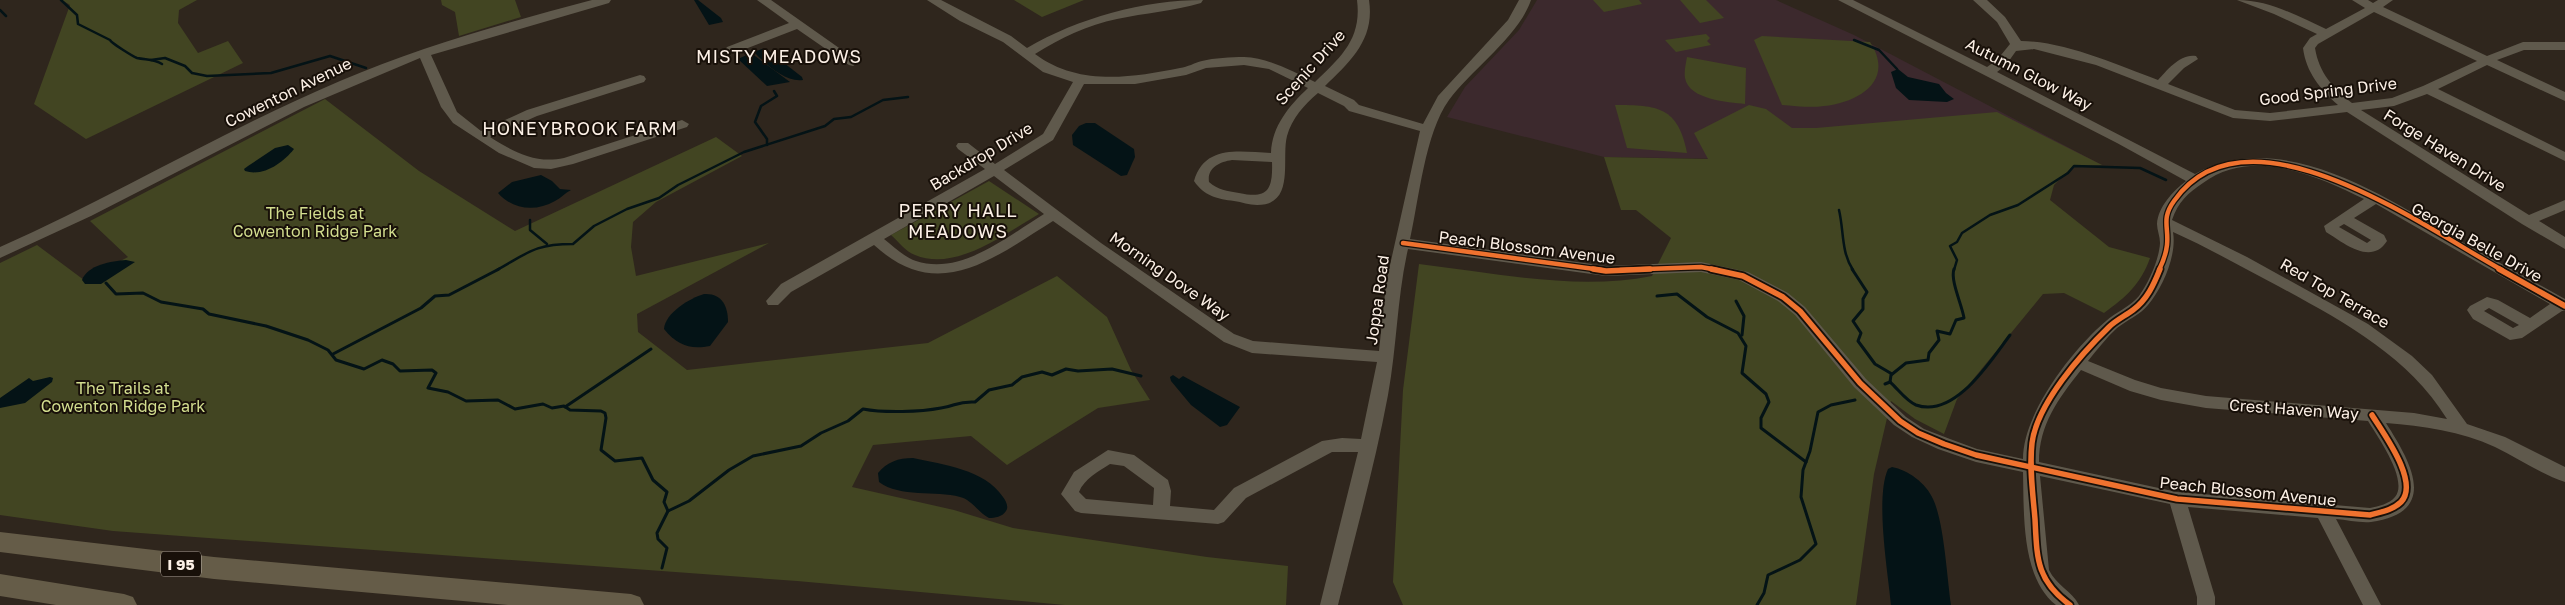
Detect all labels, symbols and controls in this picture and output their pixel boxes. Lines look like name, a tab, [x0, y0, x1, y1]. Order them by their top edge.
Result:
street label: Scenic Drive	[1271, 25, 1349, 109]
street label: Autumn Glow Way	[1962, 33, 2096, 115]
district label: MISTY MEADOWS	[696, 45, 862, 67]
street label: Cowenton Avenue	[221, 53, 355, 131]
street label: Good Spring Drive	[2258, 73, 2398, 109]
street label: Forge Haven Drive	[2380, 104, 2510, 196]
district label: HONEYBROOK FARM	[482, 117, 678, 139]
street label: Backdrop Drive	[926, 117, 1036, 195]
street label: Georgia Belle Drive	[2408, 198, 2546, 286]
district label: PERRY HALL MEADOWS	[899, 199, 1018, 242]
park label: The Fields at Cowenton Ridge Park	[233, 203, 397, 241]
street label: Peach Blossom Avenue	[1438, 226, 1616, 268]
street label: Morning Dove Way	[1106, 227, 1234, 325]
street label: Joppa Road	[1361, 254, 1393, 346]
street label: Red Top Terrace	[2277, 254, 2393, 332]
park label: The Trails at Cowenton Ridge Park	[41, 378, 205, 416]
street label: Crest Haven Way	[2228, 394, 2360, 424]
street label: Peach Blossom Avenue	[2159, 472, 2337, 510]
road number: I 95	[161, 552, 201, 576]

